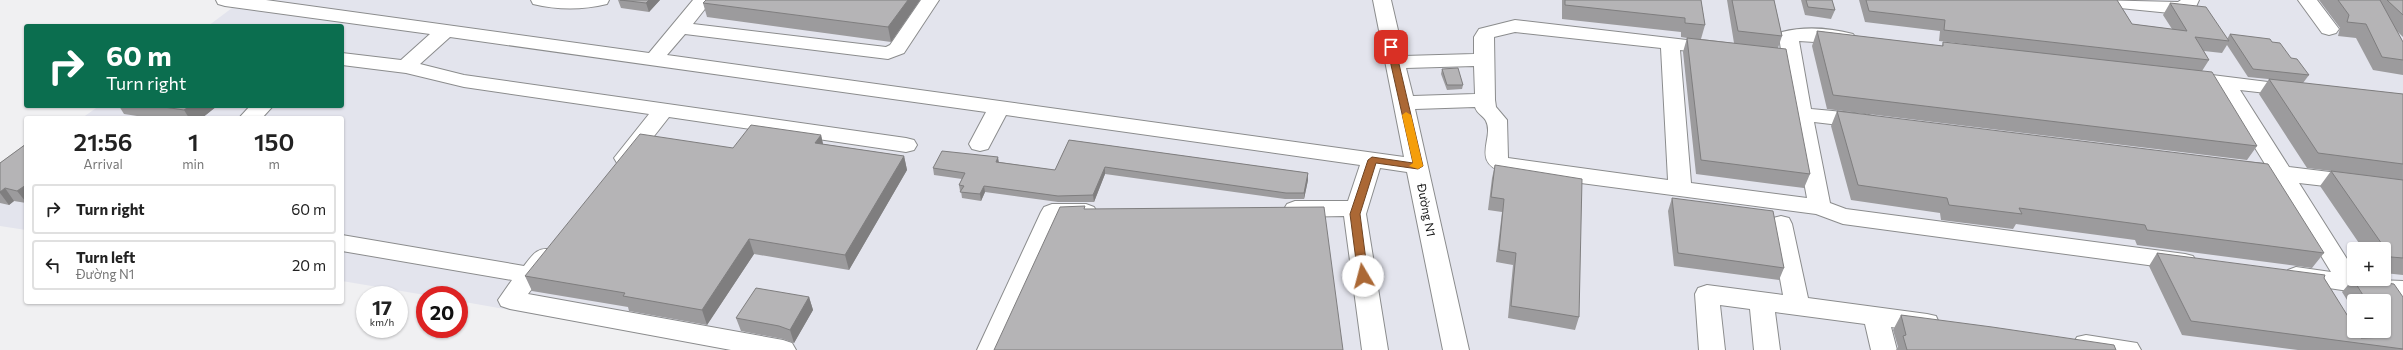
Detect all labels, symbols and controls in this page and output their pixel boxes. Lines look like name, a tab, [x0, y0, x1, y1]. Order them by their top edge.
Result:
pin	[1374, 30, 1408, 64]
icon: arrive	[1380, 36, 1402, 58]
text: 60 m	[106, 38, 172, 72]
icon: right	[40, 40, 92, 92]
text: Turn right	[106, 72, 186, 94]
text: 21:56	[74, 127, 133, 156]
text: 1	[188, 127, 199, 156]
text: 150	[254, 127, 294, 156]
text: Arrival	[83, 156, 123, 172]
text: min	[182, 156, 204, 172]
text: m	[268, 156, 280, 172]
street label: Đường N1	[1415, 181, 1439, 238]
icon: right	[42, 198, 64, 220]
text: Turn right	[76, 200, 145, 218]
text: 60 m	[291, 200, 326, 218]
map controls	[2347, 242, 2391, 338]
button: +	[2347, 242, 2391, 286]
text: Turn left	[76, 248, 135, 266]
icon: left	[42, 254, 64, 276]
position arrow	[1342, 255, 1384, 297]
text: 20 m	[292, 256, 326, 274]
text: Đường N1	[76, 266, 134, 282]
speed limit sign: 20	[416, 286, 468, 338]
button: −	[2347, 294, 2391, 338]
text: 17	[372, 295, 392, 319]
text: km/h	[370, 316, 394, 328]

